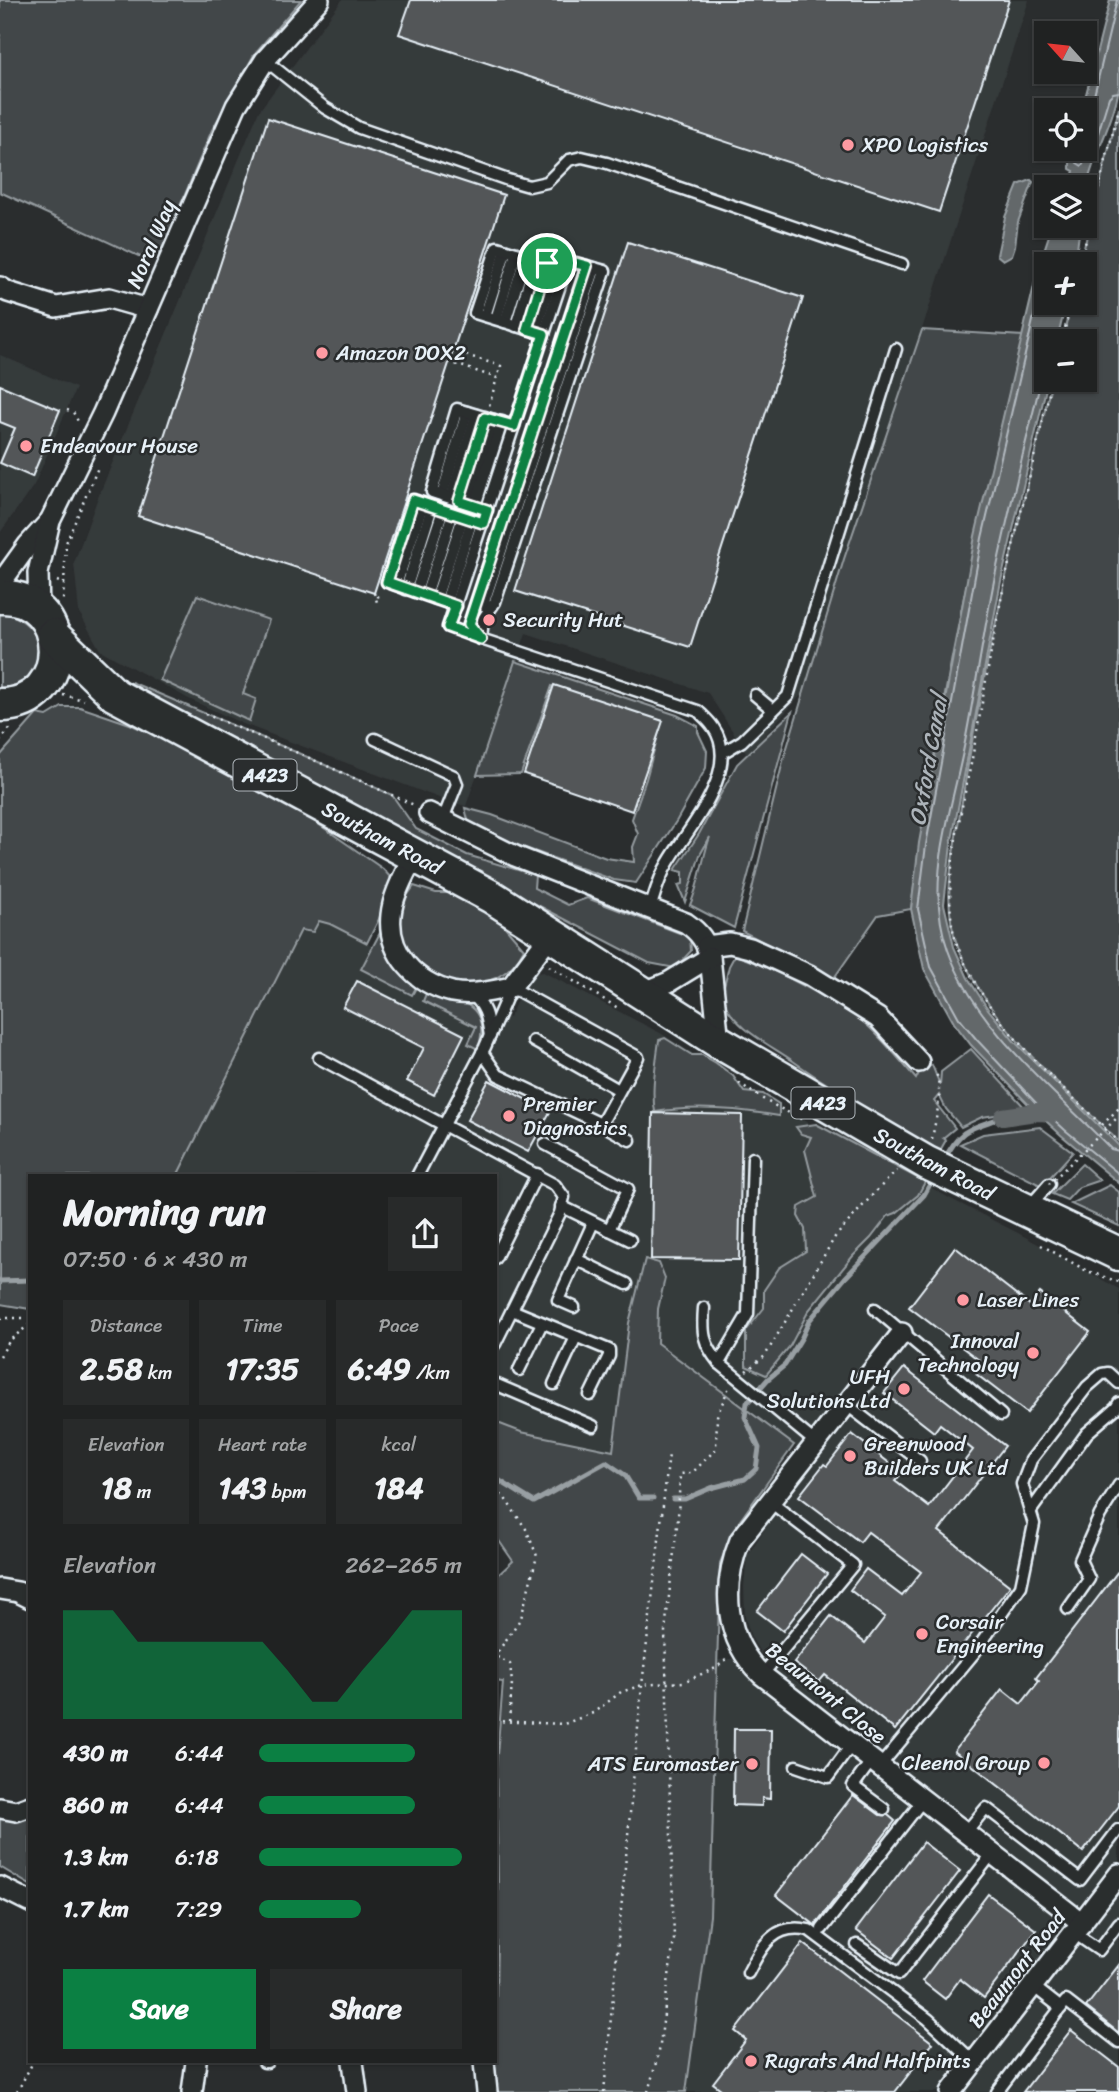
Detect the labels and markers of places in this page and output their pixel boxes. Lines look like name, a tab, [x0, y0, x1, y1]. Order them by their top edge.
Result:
place label: XPO Logistics	[861, 126, 988, 164]
marker: XPO Logistics	[840, 137, 856, 153]
pin	[517, 233, 577, 293]
place label: Amazon DOX2	[335, 334, 466, 372]
marker: Amazon DOX2	[314, 345, 330, 361]
place label: Endeavour House	[40, 427, 198, 465]
marker: Endeavour House	[18, 438, 34, 454]
place label: Security Hut	[503, 601, 623, 639]
marker: Security Hut	[481, 612, 497, 628]
place label: Premier Diagnostics	[523, 1085, 627, 1147]
marker: Premier Diagnostics	[501, 1108, 517, 1124]
place label: Laser Lines	[977, 1281, 1079, 1319]
marker: Laser Lines	[955, 1292, 971, 1308]
place label: Innoval Technology	[917, 1322, 1020, 1384]
marker: Innoval Technology	[1025, 1345, 1041, 1361]
place label: UFH Solutions Ltd	[767, 1358, 892, 1420]
marker: UFH Solutions Ltd	[896, 1381, 912, 1397]
place label: Greenwood Builders UK Ltd	[864, 1425, 1009, 1487]
marker: Greenwood Builders UK Ltd	[842, 1448, 858, 1464]
place label: Corsair Engineering	[936, 1603, 1044, 1665]
marker: Corsair Engineering	[914, 1626, 930, 1642]
place label: Cleenol Group	[901, 1744, 1030, 1782]
place label: ATS Euromaster	[587, 1745, 739, 1783]
marker: Cleenol Group	[1036, 1755, 1052, 1771]
marker: ATS Euromaster	[744, 1756, 760, 1772]
place label: Rugrats And Halfpints	[765, 2042, 971, 2080]
marker: Rugrats And Halfpints	[743, 2053, 759, 2069]

